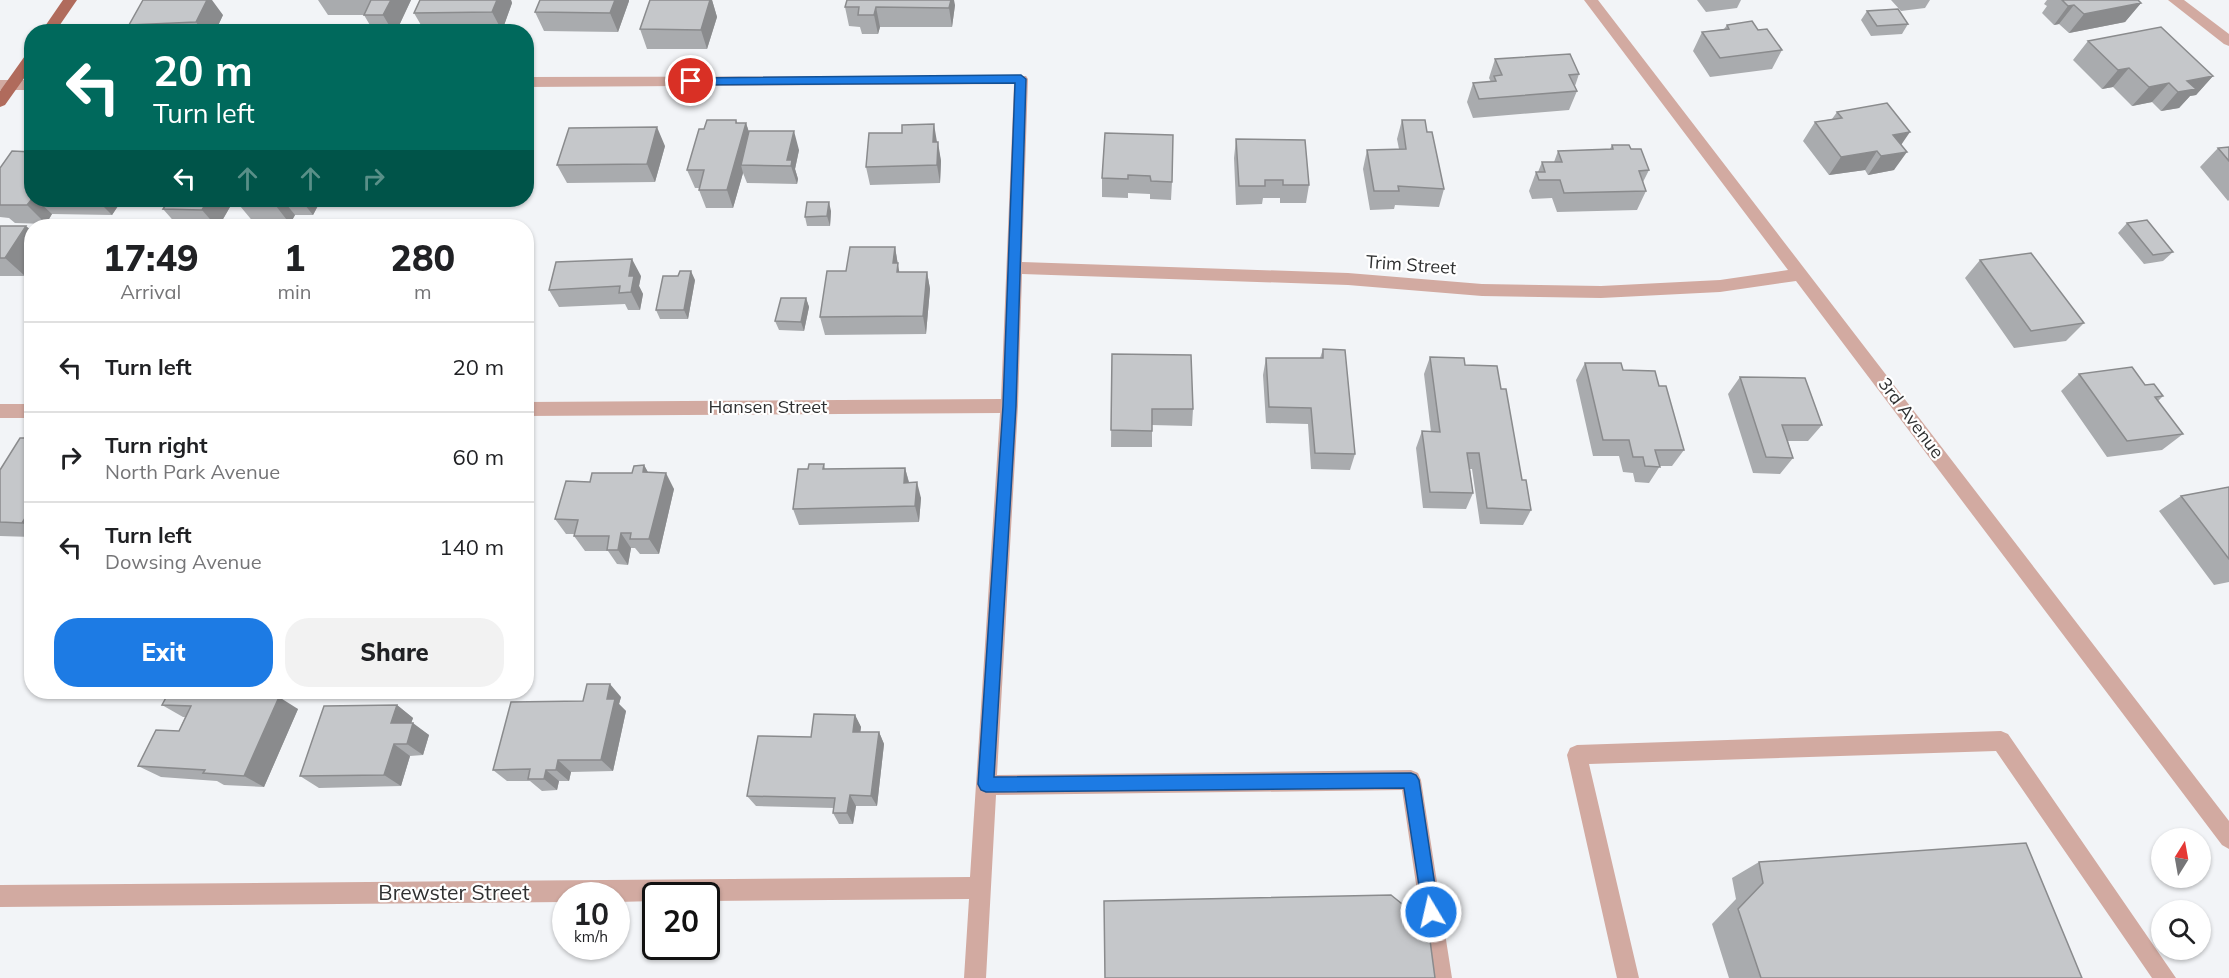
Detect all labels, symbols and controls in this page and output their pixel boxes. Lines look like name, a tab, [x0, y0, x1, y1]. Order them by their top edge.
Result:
text: 20 m	[153, 44, 253, 97]
icon: left	[54, 48, 132, 126]
pin	[665, 55, 716, 106]
icon: arrive	[674, 64, 707, 97]
text: Turn left	[153, 96, 255, 130]
icon: left	[168, 162, 201, 195]
icon: ahead	[231, 162, 264, 195]
icon: ahead	[294, 162, 327, 195]
icon: right	[357, 162, 390, 195]
text: 17:49	[103, 235, 199, 280]
text: 1	[284, 235, 305, 280]
text: 280	[390, 235, 455, 280]
street label: Trim Street	[1365, 250, 1457, 279]
text: Arrival	[120, 279, 181, 304]
text: min	[277, 279, 312, 304]
text: m	[414, 279, 432, 304]
icon: left	[54, 351, 87, 384]
text: Turn left	[105, 353, 192, 381]
text: 20 m	[453, 353, 504, 381]
street label: 3rd Avenue	[1874, 373, 1949, 463]
street label: Hansen Street	[709, 395, 827, 418]
text: Turn right	[105, 431, 208, 459]
icon: right	[54, 441, 87, 474]
text: 60 m	[453, 443, 504, 471]
text: North Park Avenue	[105, 459, 280, 484]
text: Turn left	[105, 521, 192, 549]
icon: left	[54, 531, 87, 564]
text: 140 m	[439, 533, 504, 561]
text: Dowsing Avenue	[105, 549, 262, 574]
button: Exit	[54, 618, 273, 687]
button: Share	[285, 618, 504, 687]
north arrow	[2151, 828, 2211, 888]
map controls	[2151, 828, 2211, 960]
street label: Brewster Street	[378, 879, 530, 905]
position arrow	[1399, 880, 1463, 944]
speed limit sign: 20	[642, 882, 720, 960]
text: 10	[573, 895, 609, 933]
button: search	[2151, 900, 2211, 960]
text: km/h	[574, 927, 608, 946]

